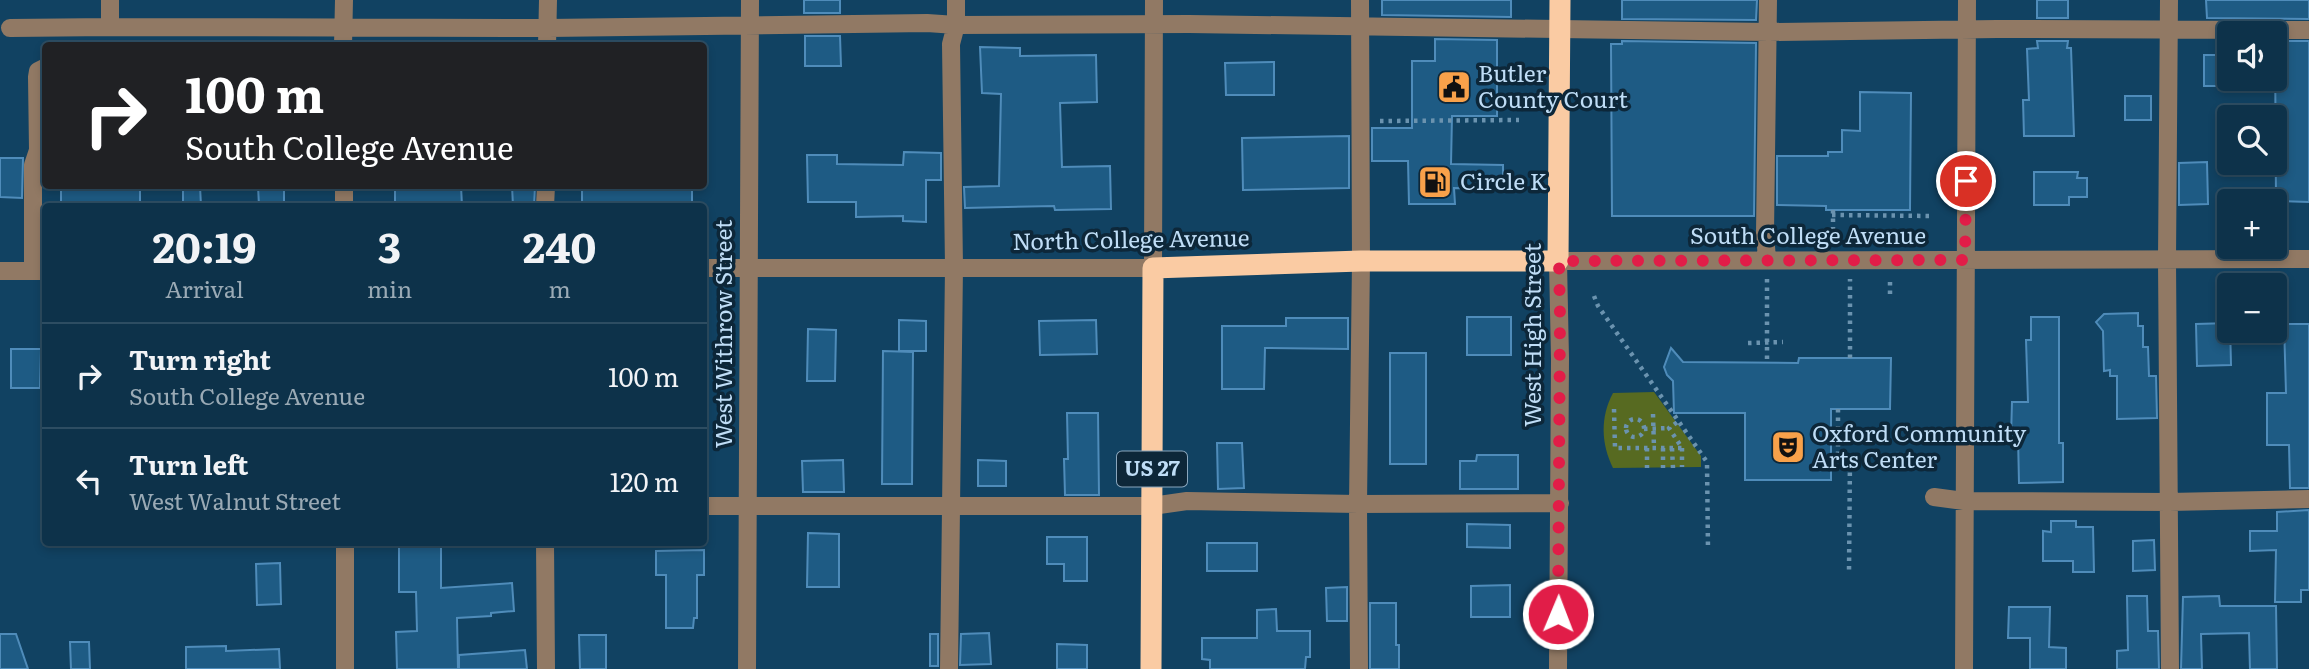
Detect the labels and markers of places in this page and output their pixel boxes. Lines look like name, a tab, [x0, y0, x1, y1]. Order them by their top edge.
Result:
place label: Butler County Court	[1478, 55, 1628, 115]
public building icon: Butler County Court	[1435, 68, 1473, 106]
pin	[1936, 151, 1996, 211]
fuel station icon: Circle K	[1416, 163, 1454, 201]
place label: Circle K	[1460, 163, 1547, 197]
place label: Oxford Community Arts Center	[1812, 415, 2027, 475]
theatre icon: Oxford Community Arts Center	[1769, 428, 1807, 466]

